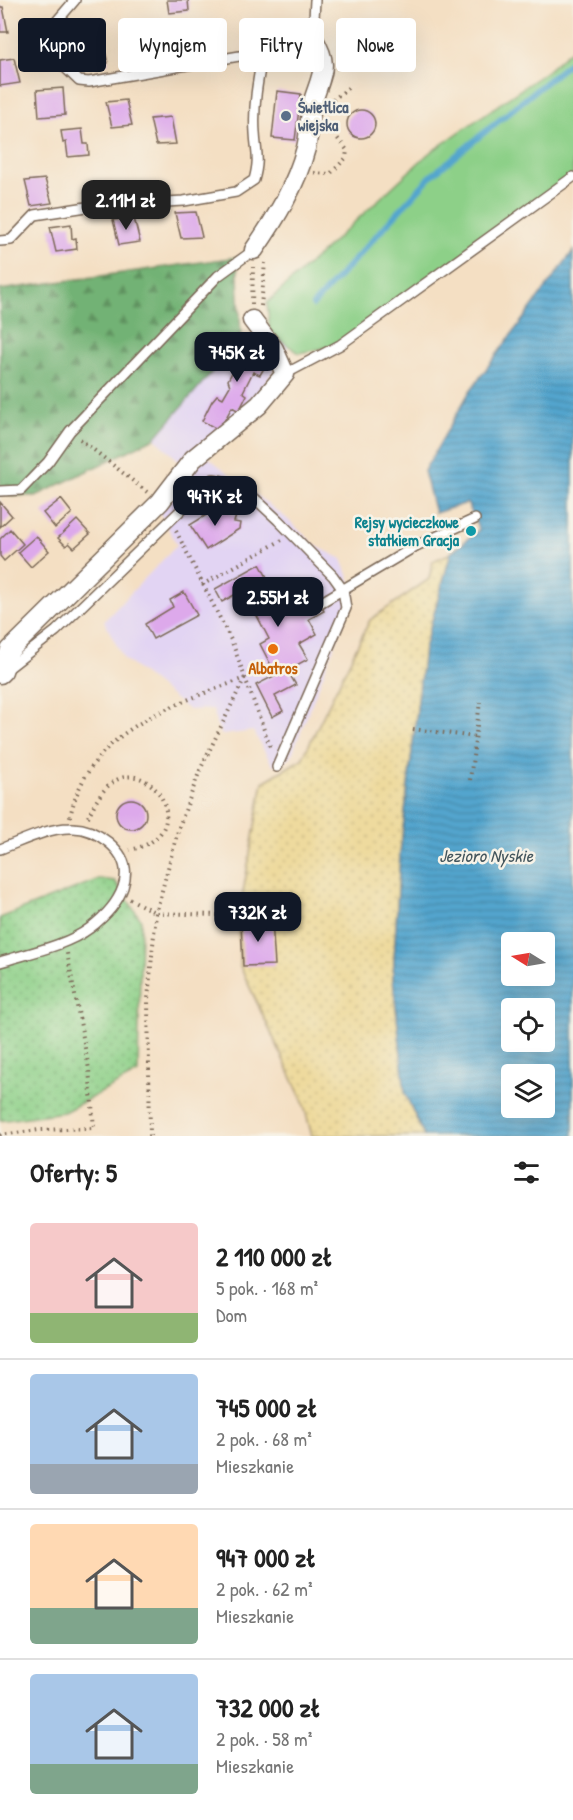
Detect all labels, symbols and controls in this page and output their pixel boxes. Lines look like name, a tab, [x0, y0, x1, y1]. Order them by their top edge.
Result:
chip: Kupno	[18, 18, 106, 72]
chip: Wynajem	[118, 18, 227, 72]
chip: Filtry	[239, 18, 324, 72]
chip: Nowe	[336, 18, 416, 72]
place label: Świetlica wiejska	[298, 96, 349, 136]
marker: Świetlica wiejska	[279, 109, 293, 123]
pin: 2.11M zł	[64, 180, 188, 231]
text: 2.11M zł	[96, 186, 156, 213]
pin: 745K zł	[182, 332, 292, 383]
text: 745K zł	[208, 338, 266, 365]
pin: 947K zł	[160, 476, 270, 527]
text: 947K zł	[187, 482, 243, 509]
place label: Rejsy wycieczkowe statkiem Gracja	[355, 511, 460, 551]
marker: Rejsy wycieczkowe statkiem Gracja	[464, 524, 478, 538]
pin: 2.55M zł	[216, 577, 340, 628]
text: 2.55M zł	[246, 583, 310, 610]
marker: Albatros	[266, 642, 280, 656]
place label: Albatros	[248, 657, 298, 679]
water label: Jezioro Nyskie	[439, 843, 534, 868]
pin: 732K zł	[203, 892, 313, 943]
text: 732K zł	[228, 898, 288, 925]
north arrow	[501, 932, 555, 986]
map controls	[501, 932, 555, 1118]
button: locate	[501, 998, 555, 1052]
button: layers	[501, 1064, 555, 1118]
text: Oferty: 5	[30, 1155, 117, 1190]
icon: filters	[510, 1156, 543, 1189]
text: 2 110 000 zł	[216, 1239, 333, 1274]
icon: home	[78, 1247, 150, 1319]
text: 5 pok. · 168 m²	[216, 1274, 318, 1301]
text: Dom	[216, 1301, 247, 1328]
text: 745 000 zł	[216, 1390, 318, 1425]
icon: home	[78, 1398, 150, 1470]
text: 2 pok. · 68 m²	[216, 1425, 312, 1452]
text: Mieszkanie	[216, 1452, 294, 1479]
text: 947 000 zł	[216, 1540, 316, 1575]
icon: home	[78, 1548, 150, 1620]
text: 2 pok. · 62 m²	[216, 1575, 313, 1602]
text: Mieszkanie	[216, 1602, 294, 1629]
text: 732 000 zł	[216, 1690, 321, 1725]
icon: home	[78, 1698, 150, 1770]
text: 2 pok. · 58 m²	[216, 1725, 312, 1752]
text: Mieszkanie	[216, 1752, 294, 1779]

